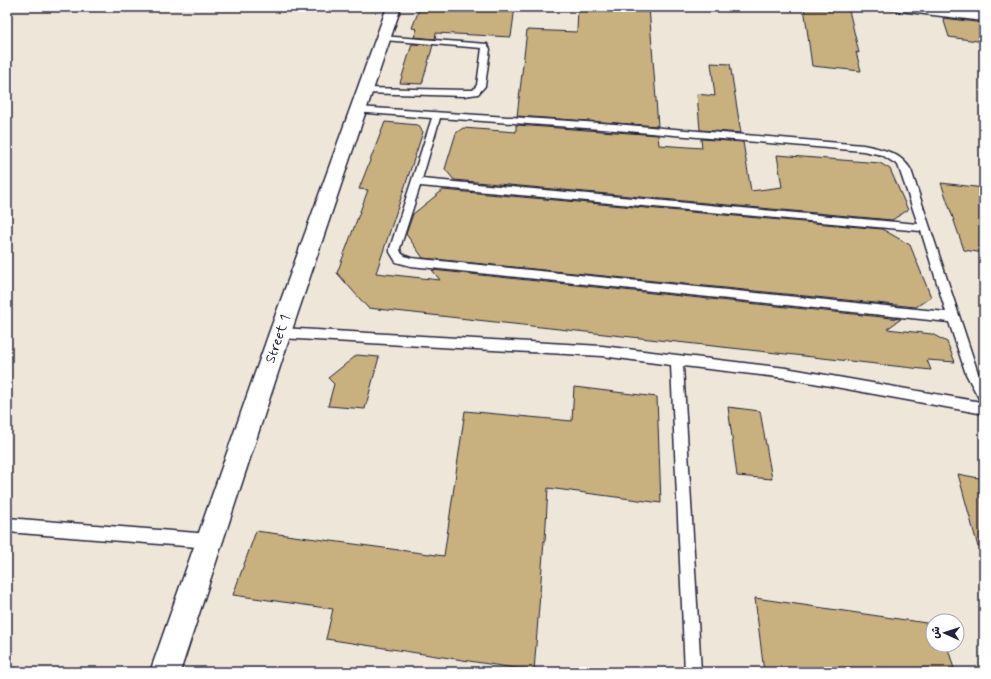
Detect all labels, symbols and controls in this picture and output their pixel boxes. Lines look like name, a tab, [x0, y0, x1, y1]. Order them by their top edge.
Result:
street label: Street 1	[261, 312, 295, 366]
north arrow	[925, 613, 965, 653]
text: ش	[929, 626, 943, 639]

